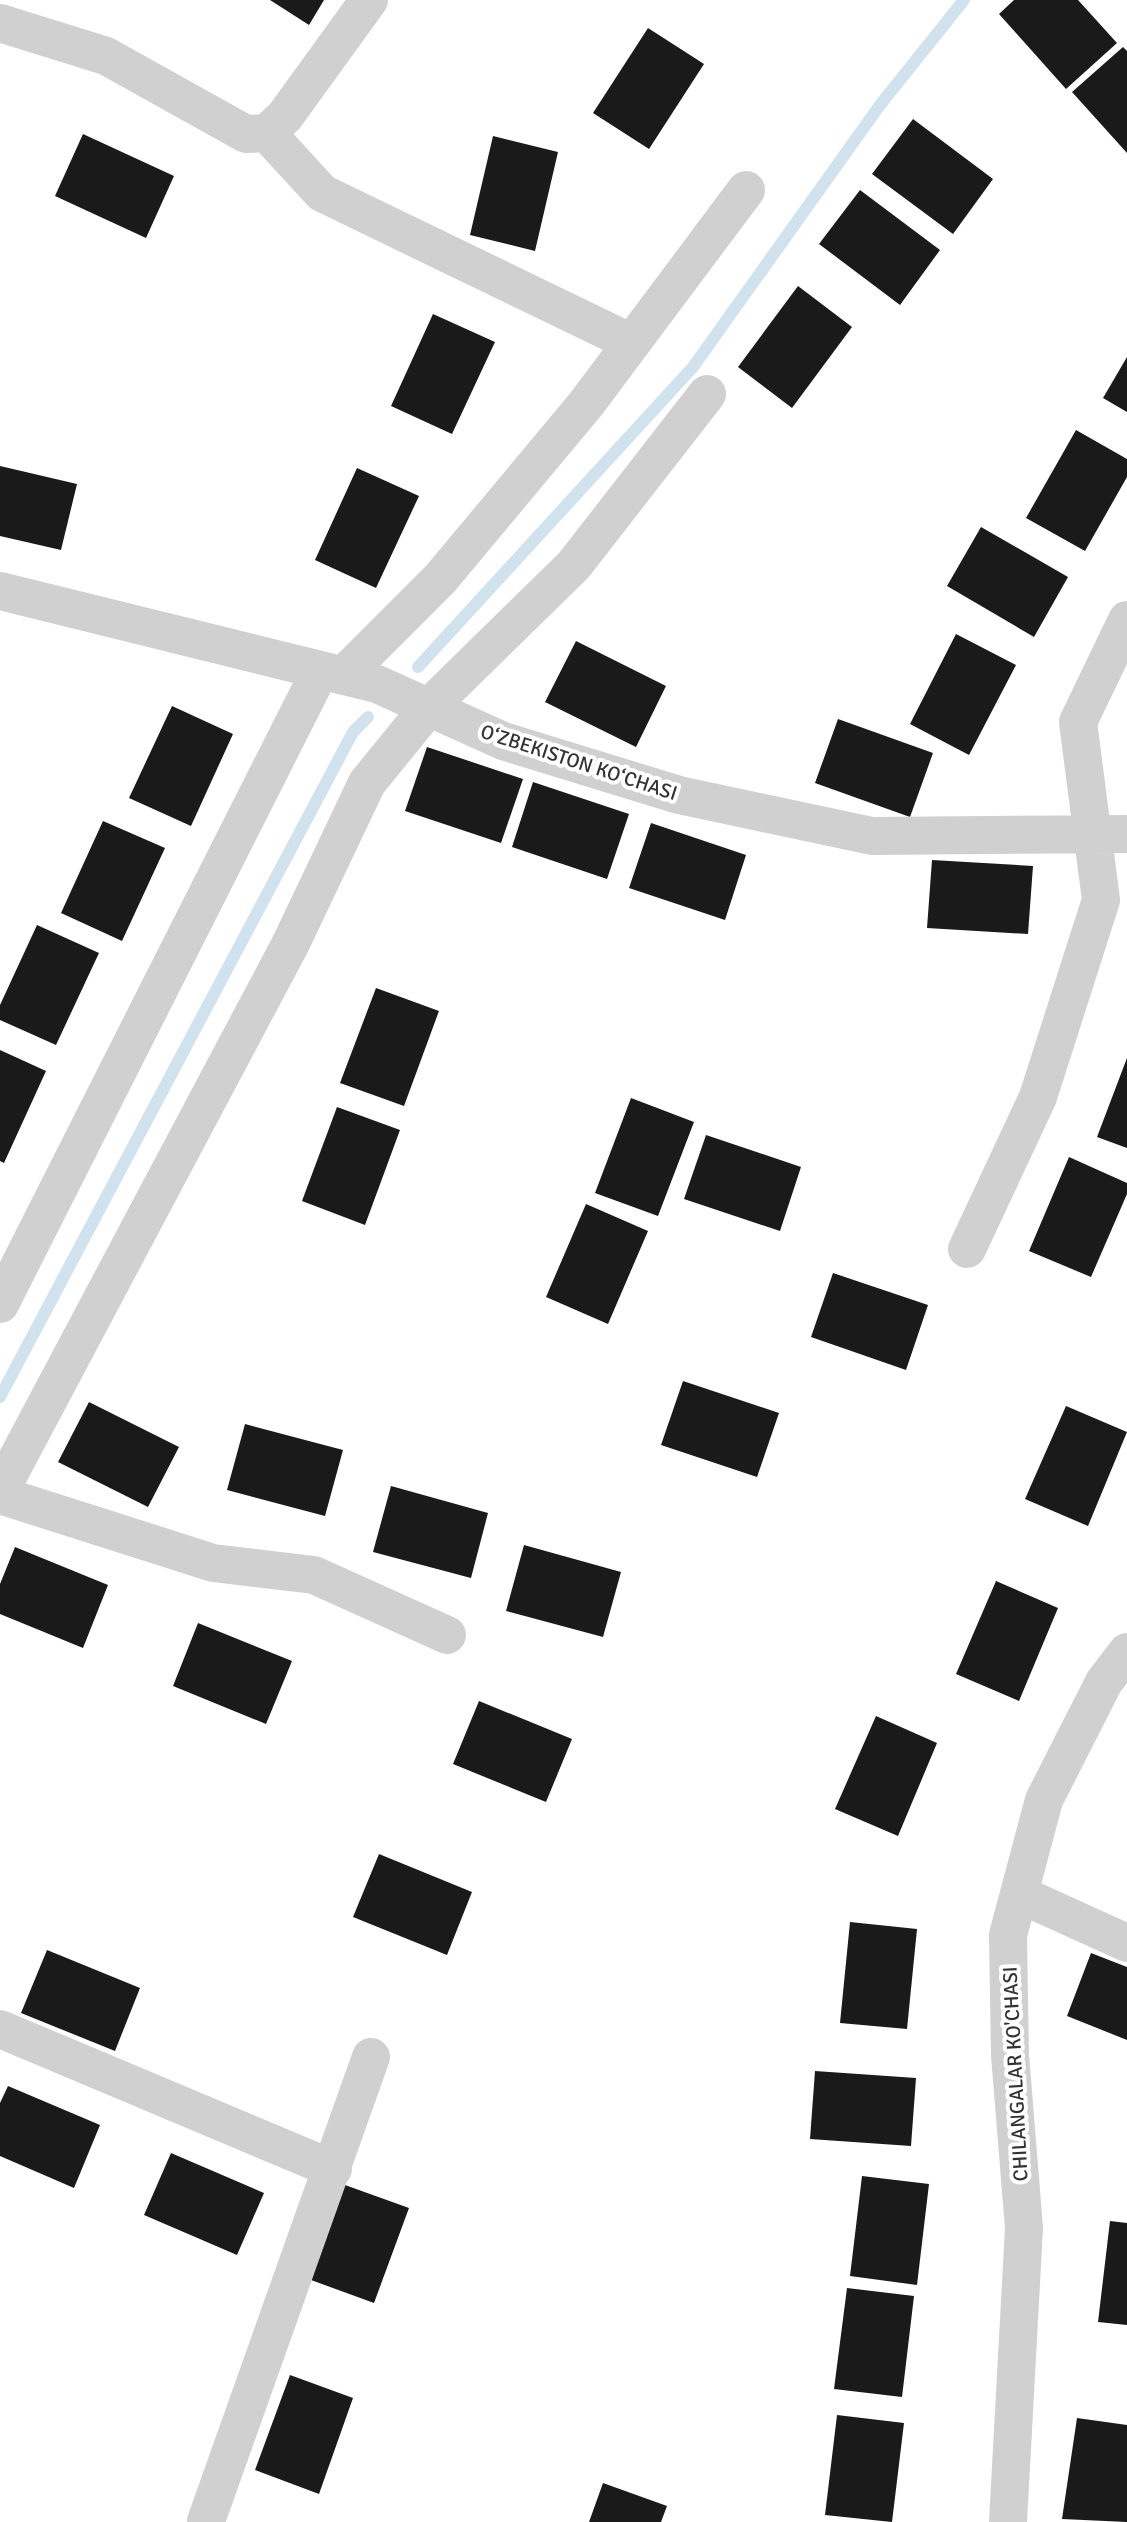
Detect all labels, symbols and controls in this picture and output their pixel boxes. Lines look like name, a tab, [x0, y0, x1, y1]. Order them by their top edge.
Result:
street label: O‘ZBEKISTON KO‘CHASI	[477, 719, 680, 806]
street label: CHILANGALAR KO'CHASI	[997, 1966, 1034, 2182]

